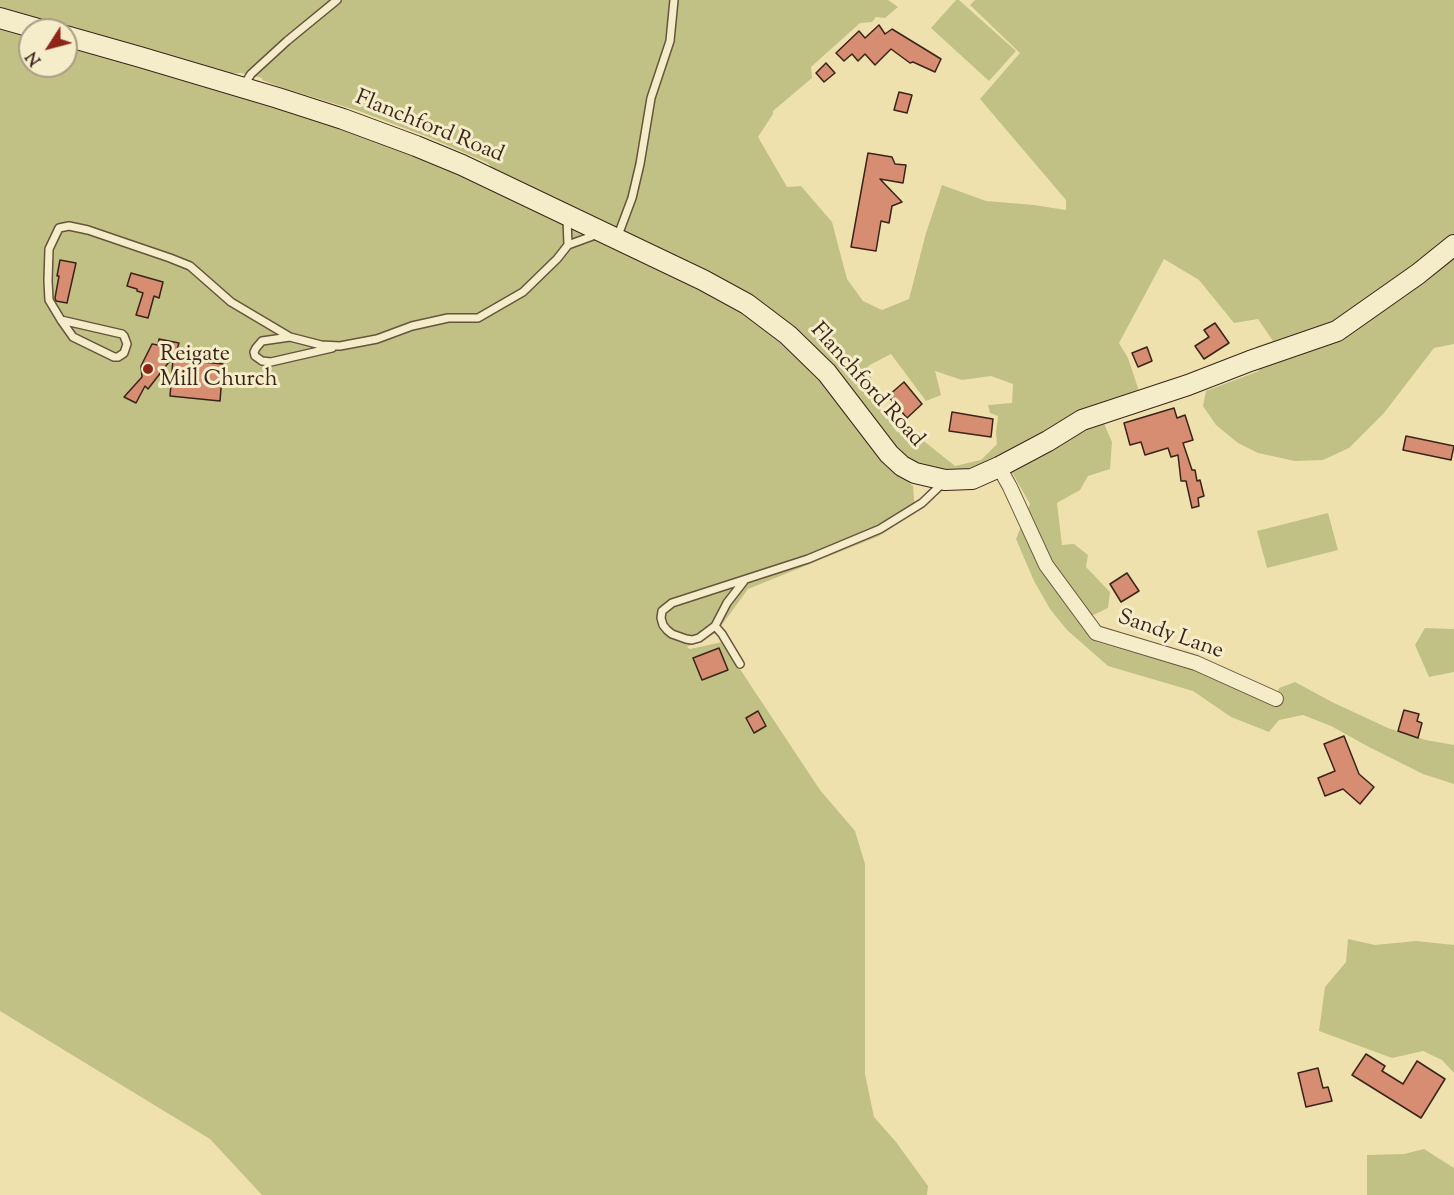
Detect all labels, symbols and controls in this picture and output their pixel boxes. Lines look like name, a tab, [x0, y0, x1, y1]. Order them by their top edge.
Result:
north arrow	[18, 18, 78, 78]
text: N	[22, 46, 48, 70]
street label: Flanchford Road	[351, 86, 507, 170]
street label: Flanchford Road	[803, 318, 929, 454]
place label: Reigate Mill Church	[160, 343, 278, 394]
marker: Reigate Mill Church	[141, 362, 155, 376]
street label: Sandy Lane	[1114, 606, 1226, 666]

